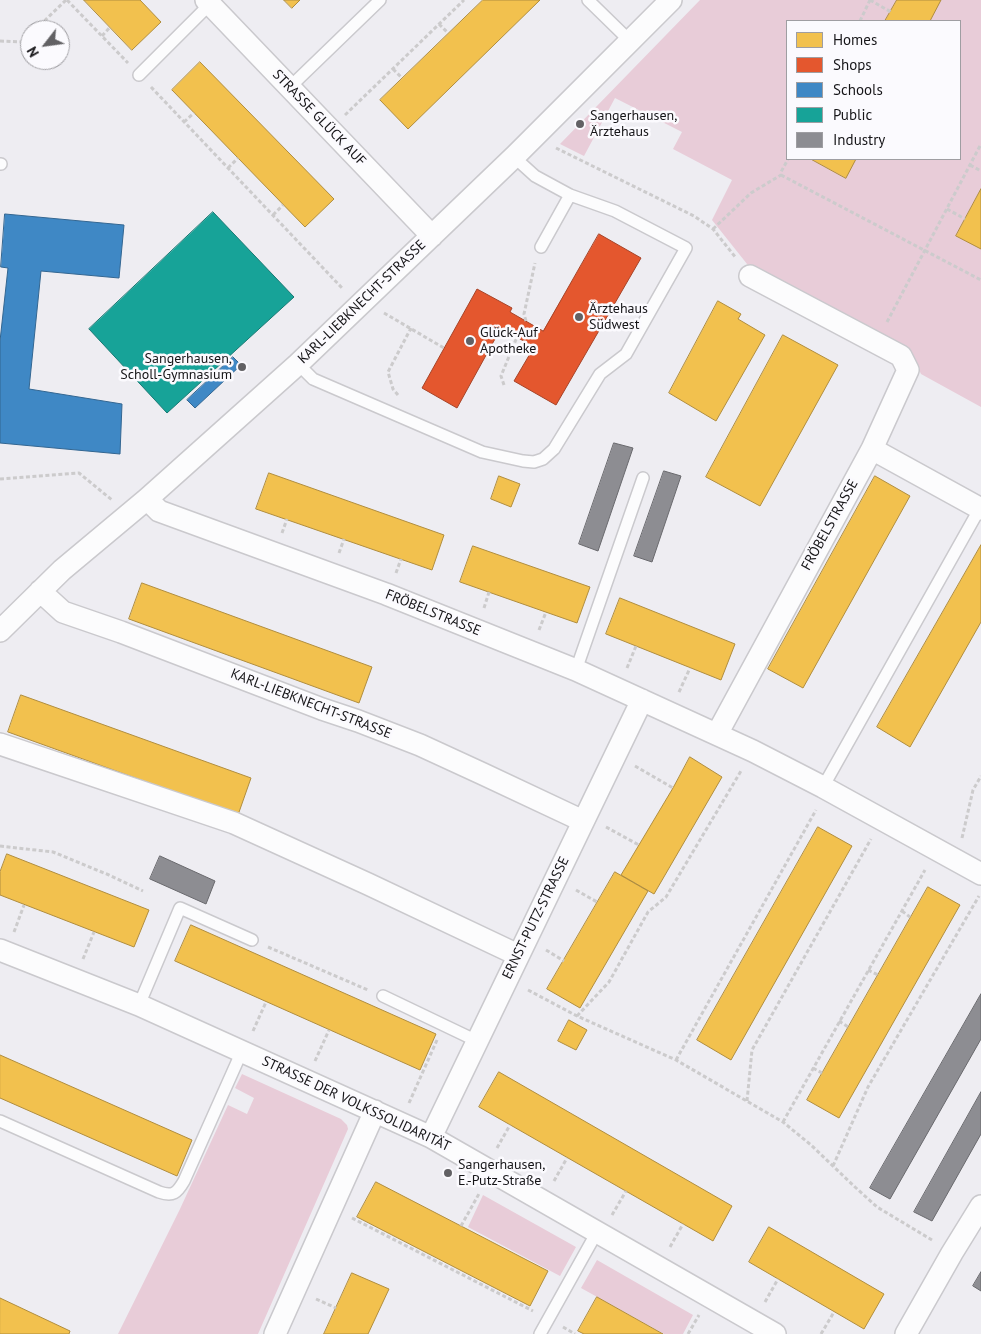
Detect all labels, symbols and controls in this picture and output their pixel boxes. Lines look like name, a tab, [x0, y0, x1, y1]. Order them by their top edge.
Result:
north arrow	[20, 20, 70, 70]
legend	[786, 20, 961, 160]
text: Homes	[833, 30, 877, 49]
text: N	[23, 44, 43, 60]
text: Shops	[833, 55, 872, 74]
street label: STRASSE GLÜCK AUF	[269, 66, 369, 170]
text: Schools	[833, 80, 883, 99]
text: Public	[833, 105, 872, 124]
place label: Sangerhausen, Ärztehaus	[590, 108, 677, 140]
marker: Sangerhausen, Ärztehaus	[574, 118, 586, 130]
text: Industry	[833, 130, 885, 149]
street label: KARL-LIEBKNECHT-STRASSE	[295, 237, 429, 367]
place label: Ärztehaus Südwest	[589, 301, 648, 334]
marker: Ärztehaus Südwest	[573, 311, 585, 323]
place label: Glück-Auf Apotheke	[480, 325, 538, 358]
marker: Glück-Auf Apotheke	[464, 335, 476, 347]
place label: Sangerhausen, Scholl-Gymnasium	[120, 351, 232, 384]
marker: Sangerhausen, Scholl-Gymnasium	[236, 361, 248, 373]
street label: FRÖBELSTRASSE	[798, 477, 862, 573]
street label: FRÖBELSTRASSE	[383, 586, 483, 640]
street label: KARL-LIEBKNECHT-STRASSE	[228, 666, 394, 742]
street label: ERNST-PUTZ-STRASSE	[499, 854, 573, 982]
street label: STRASSE DER VOLKSSOLIDARITÄT	[259, 1053, 453, 1155]
place label: Sangerhausen, E.-Putz-Straße	[458, 1157, 545, 1190]
marker: Sangerhausen, E.-Putz-Straße	[442, 1167, 454, 1179]

